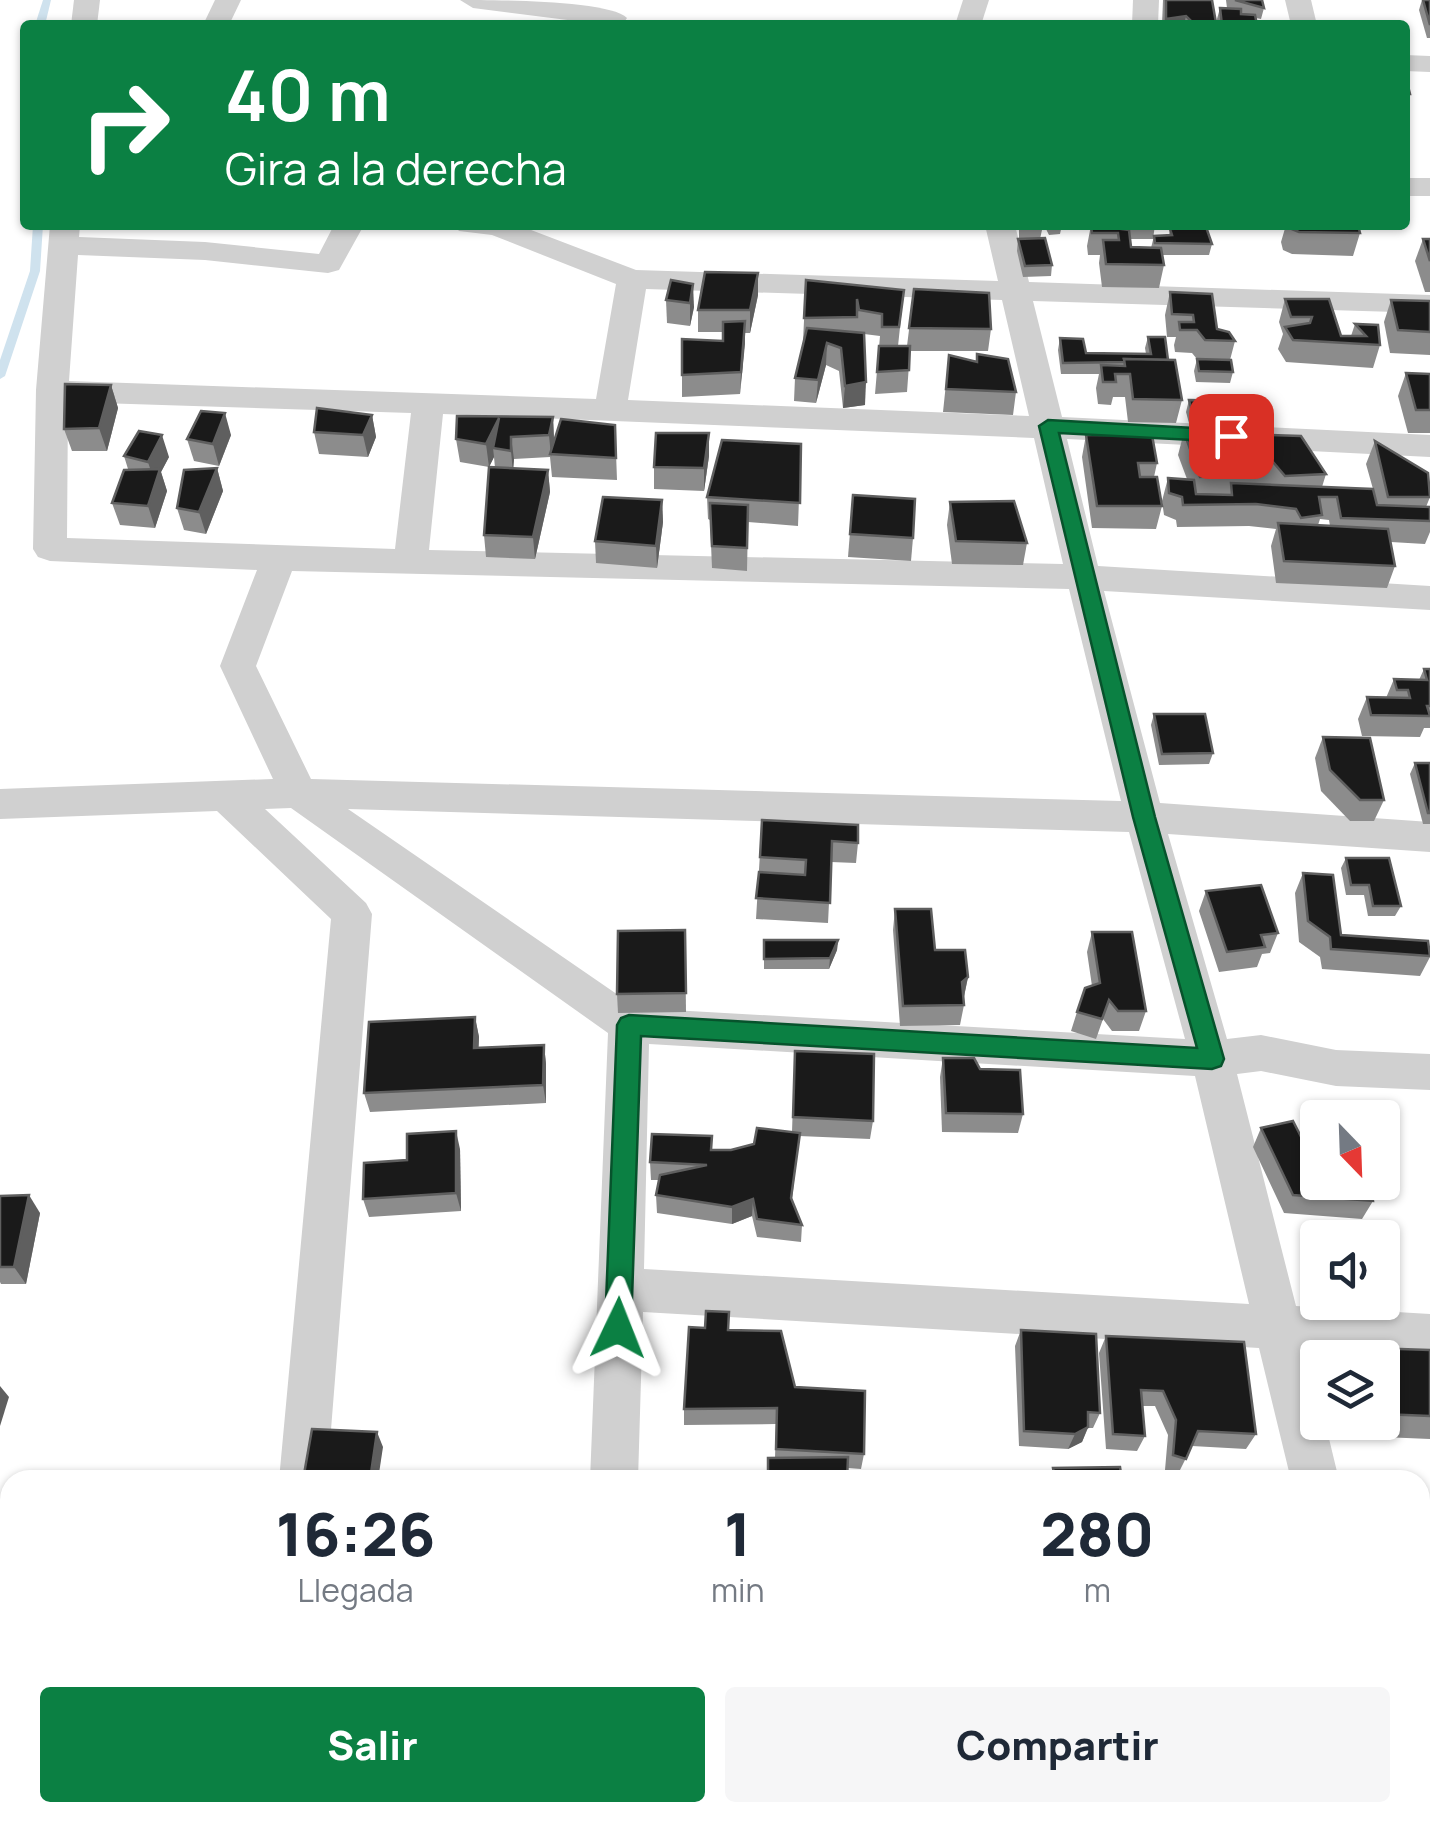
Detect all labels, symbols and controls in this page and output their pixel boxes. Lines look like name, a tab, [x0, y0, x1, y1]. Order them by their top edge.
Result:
text: 40 m	[225, 46, 391, 142]
icon: right	[60, 60, 190, 190]
text: Gira a la derecha	[225, 137, 567, 199]
pin	[1189, 394, 1274, 479]
icon: arrive	[1204, 409, 1259, 464]
north arrow	[1300, 1100, 1400, 1200]
map controls	[1300, 1100, 1400, 1440]
button: sound	[1300, 1220, 1400, 1320]
position arrow	[566, 1276, 670, 1380]
button: layers	[1300, 1340, 1400, 1440]
text: 16:26	[276, 1492, 435, 1574]
text: 1	[724, 1492, 751, 1574]
text: 280	[1040, 1492, 1154, 1574]
text: Llegada	[297, 1568, 413, 1612]
text: min	[711, 1568, 765, 1612]
text: m	[1084, 1568, 1111, 1612]
button: Salir	[40, 1687, 705, 1802]
button: Compartir	[725, 1687, 1390, 1802]

